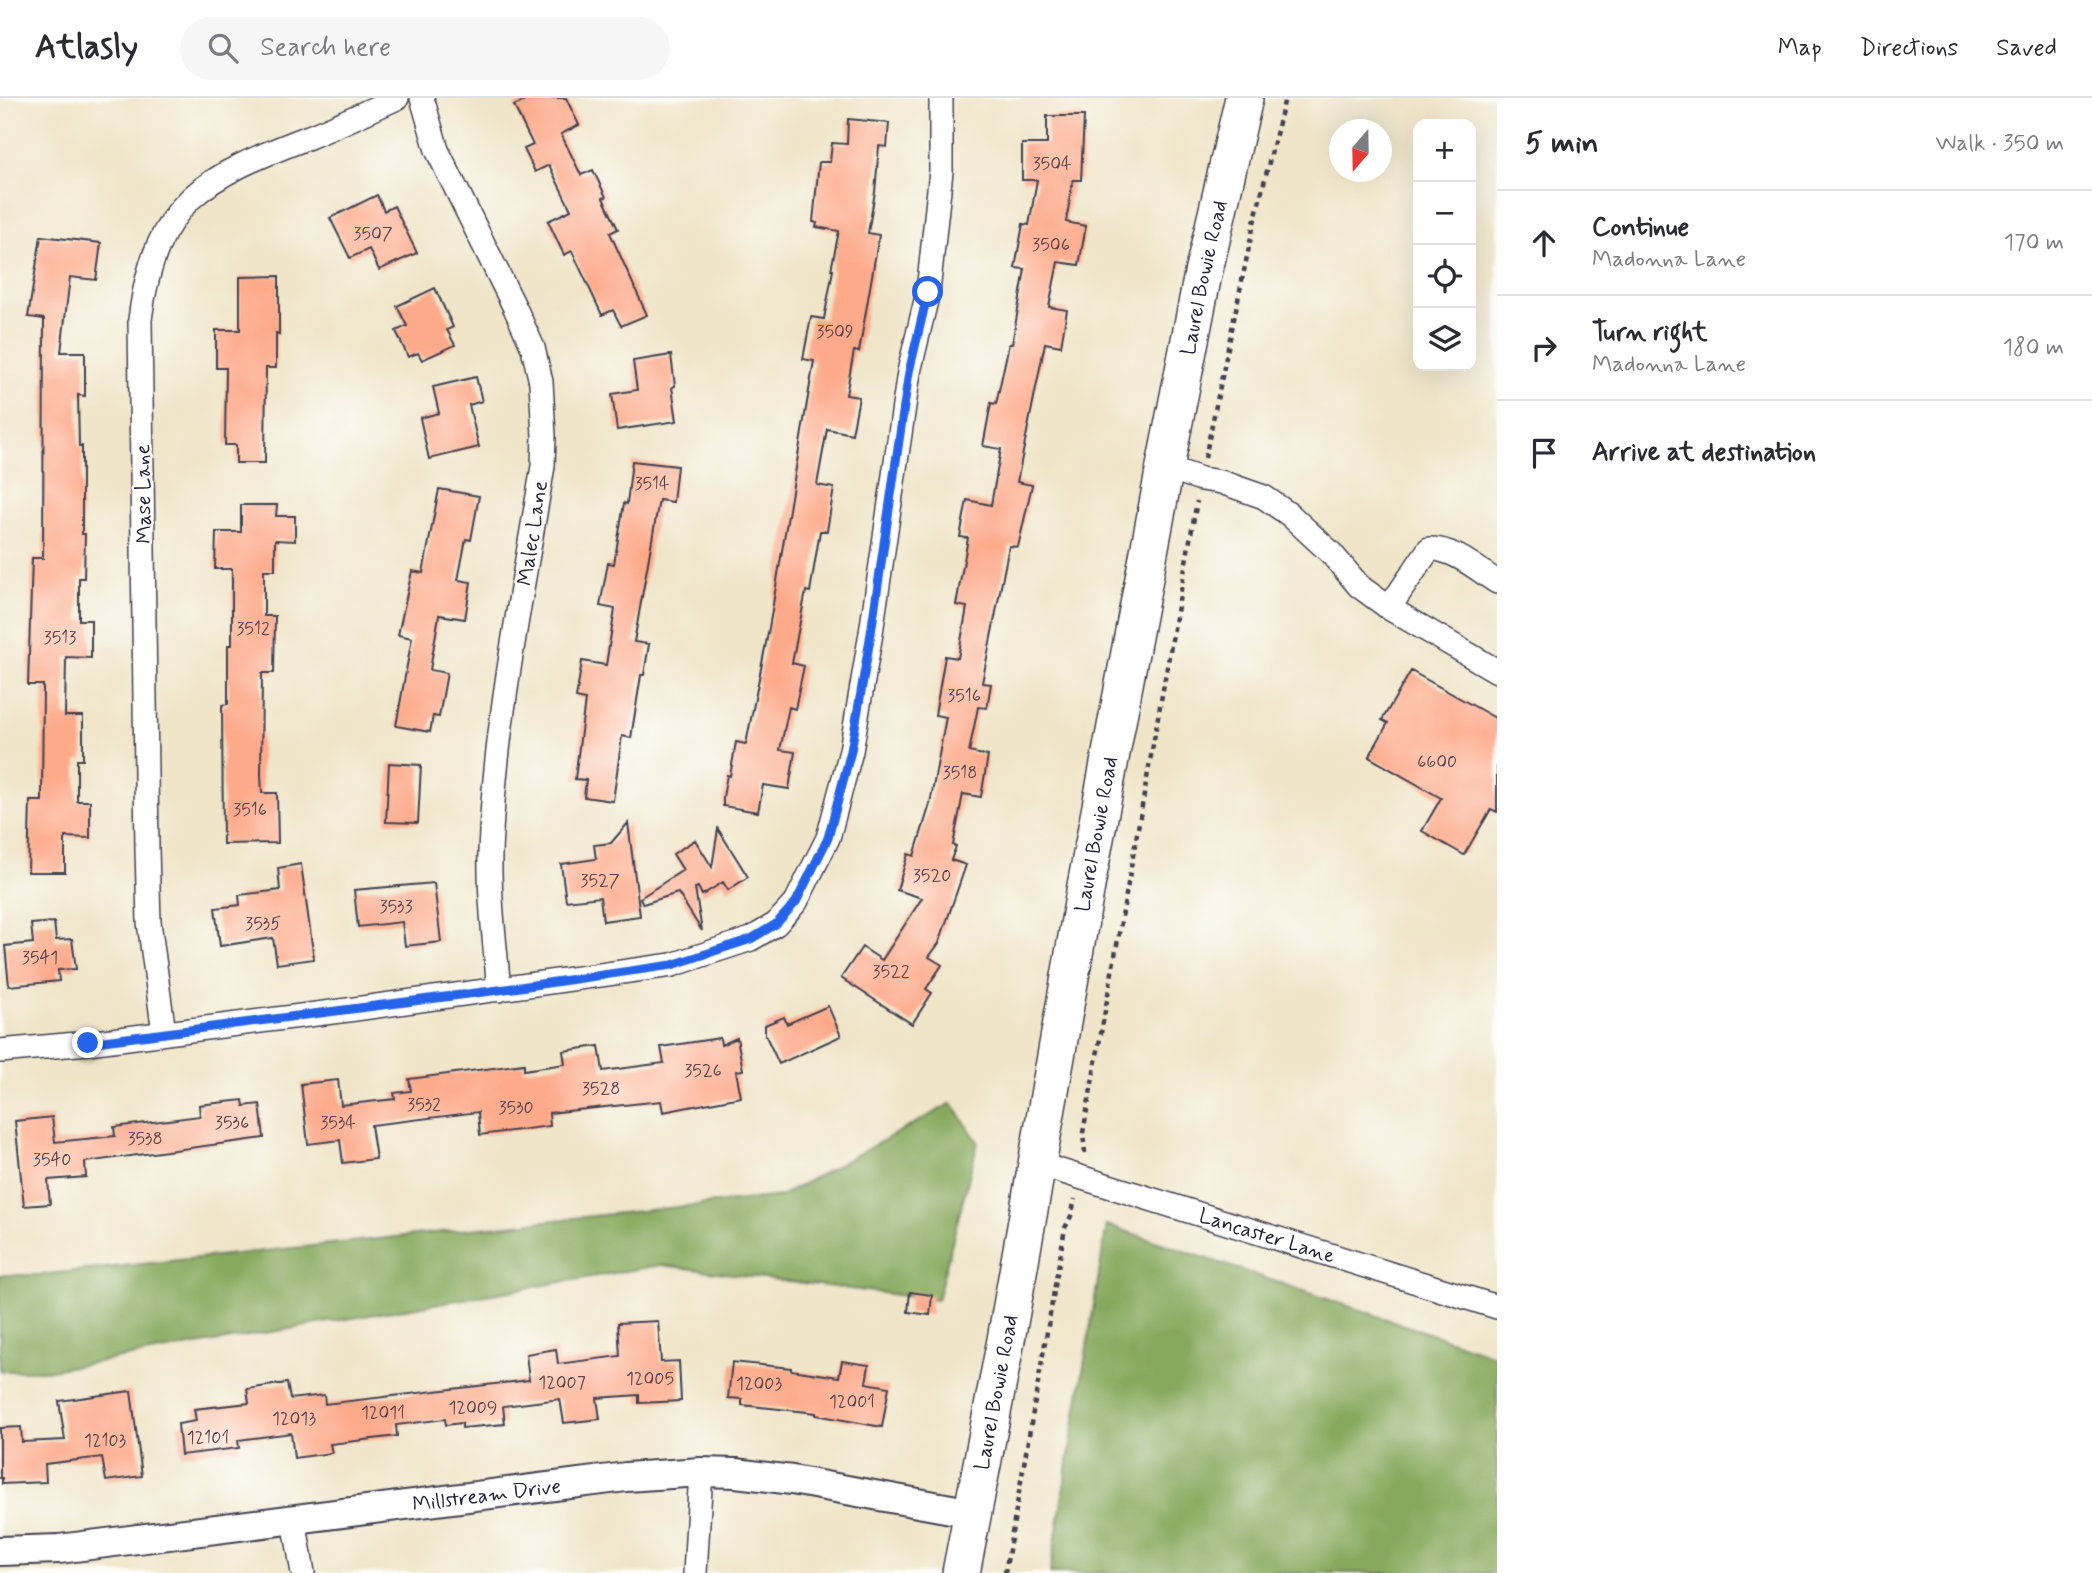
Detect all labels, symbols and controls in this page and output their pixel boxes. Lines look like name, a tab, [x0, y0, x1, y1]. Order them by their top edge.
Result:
search box	[180, 17, 670, 80]
text: Atlasly	[35, 26, 138, 70]
icon: search	[204, 29, 242, 67]
text: Search here	[260, 31, 391, 65]
text: Map	[1778, 33, 1822, 64]
text: Directions	[1860, 33, 1958, 64]
text: Saved	[1996, 33, 2057, 64]
north arrow	[1329, 119, 1392, 182]
map controls	[1413, 119, 1476, 371]
button: +	[1413, 119, 1476, 182]
text: 5 min	[1525, 124, 1599, 163]
text: Walk · 350 m	[1936, 129, 2064, 159]
house number: 3504	[1032, 152, 1072, 176]
button: −	[1413, 182, 1476, 245]
street label: Laurel Bowie Road	[1174, 198, 1235, 357]
text: Continue	[1592, 211, 1689, 245]
house number: 3507	[353, 222, 393, 246]
icon: ahead	[1525, 224, 1563, 262]
text: 170 m	[2004, 228, 2064, 258]
house number: 3506	[1032, 233, 1070, 257]
button: locate	[1413, 245, 1476, 308]
text: Madonna Lane	[1592, 245, 1746, 275]
route start	[912, 276, 943, 307]
button: layers	[1413, 308, 1476, 371]
text: Turn right	[1592, 316, 1708, 350]
house number: 3509	[816, 320, 854, 344]
icon: right	[1525, 329, 1563, 367]
text: 180 m	[2003, 333, 2064, 363]
text: Madonna Lane	[1592, 350, 1746, 380]
icon: arrive	[1525, 434, 1563, 472]
text: Arrive at destination	[1592, 436, 1816, 470]
street label: Mase Lane	[129, 444, 159, 544]
house number: 3514	[634, 472, 670, 496]
street label: Malec Lane	[511, 479, 555, 588]
house number: 3512	[236, 617, 270, 641]
house number: 3513	[44, 626, 76, 650]
house number: 3516	[947, 684, 981, 708]
house number: 6600	[1417, 750, 1457, 774]
street label: Laurel Bowie Road	[1069, 754, 1125, 914]
house number: 3518	[943, 761, 977, 785]
house number: 3516	[233, 798, 267, 822]
house number: 3520	[913, 864, 951, 888]
house number: 3527	[580, 869, 620, 893]
house number: 3533	[379, 895, 413, 919]
house number: 3535	[245, 912, 281, 936]
house number: 3541	[22, 946, 58, 970]
house number: 3522	[872, 960, 910, 984]
route end	[72, 1027, 103, 1058]
house number: 3526	[684, 1059, 722, 1083]
house number: 3528	[582, 1077, 620, 1101]
house number: 3532	[407, 1093, 441, 1117]
house number: 3530	[498, 1096, 534, 1120]
house number: 3536	[215, 1111, 249, 1135]
house number: 3534	[320, 1111, 356, 1135]
house number: 3538	[127, 1127, 163, 1151]
house number: 3540	[33, 1148, 71, 1172]
street label: Lancaster Lane	[1195, 1202, 1338, 1271]
street label: Laurel Bowie Road	[968, 1313, 1025, 1472]
house number: 12005	[626, 1367, 674, 1391]
house number: 12007	[538, 1371, 586, 1395]
house number: 12003	[736, 1372, 782, 1396]
house number: 12001	[829, 1390, 875, 1414]
house number: 12009	[448, 1396, 498, 1420]
house number: 12011	[361, 1401, 405, 1425]
house number: 12013	[272, 1407, 316, 1431]
house number: 12101	[187, 1426, 229, 1450]
house number: 12103	[84, 1429, 126, 1453]
street label: Millstream Drive	[411, 1472, 563, 1519]

